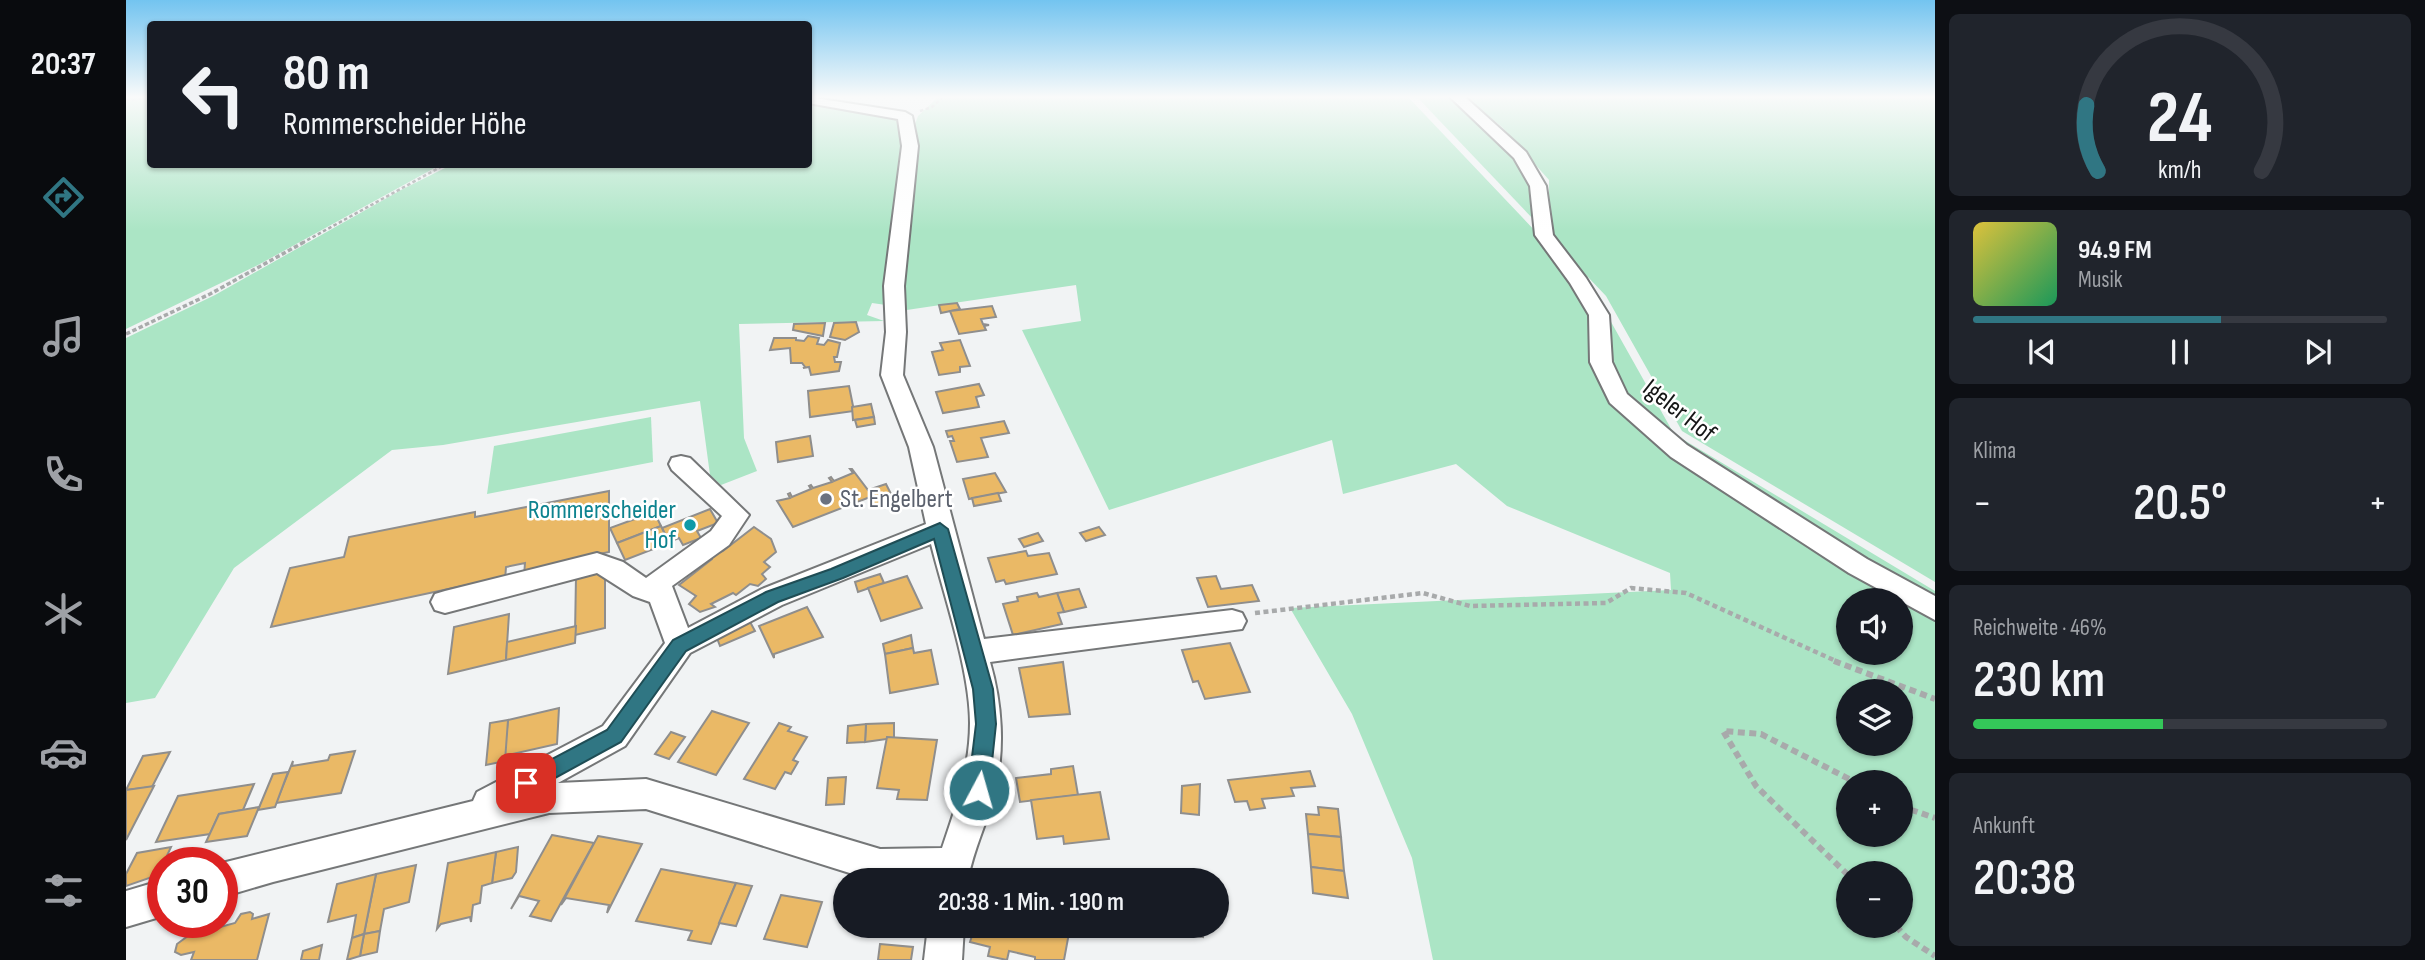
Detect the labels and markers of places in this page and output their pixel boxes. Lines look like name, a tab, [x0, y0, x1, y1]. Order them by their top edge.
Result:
place label: St. Engelbert	[840, 484, 953, 515]
marker: St. Engelbert	[818, 491, 834, 507]
place label: Rommerscheider Hof	[528, 495, 677, 556]
marker: Rommerscheider Hof	[682, 517, 698, 533]
pin	[496, 753, 556, 813]

